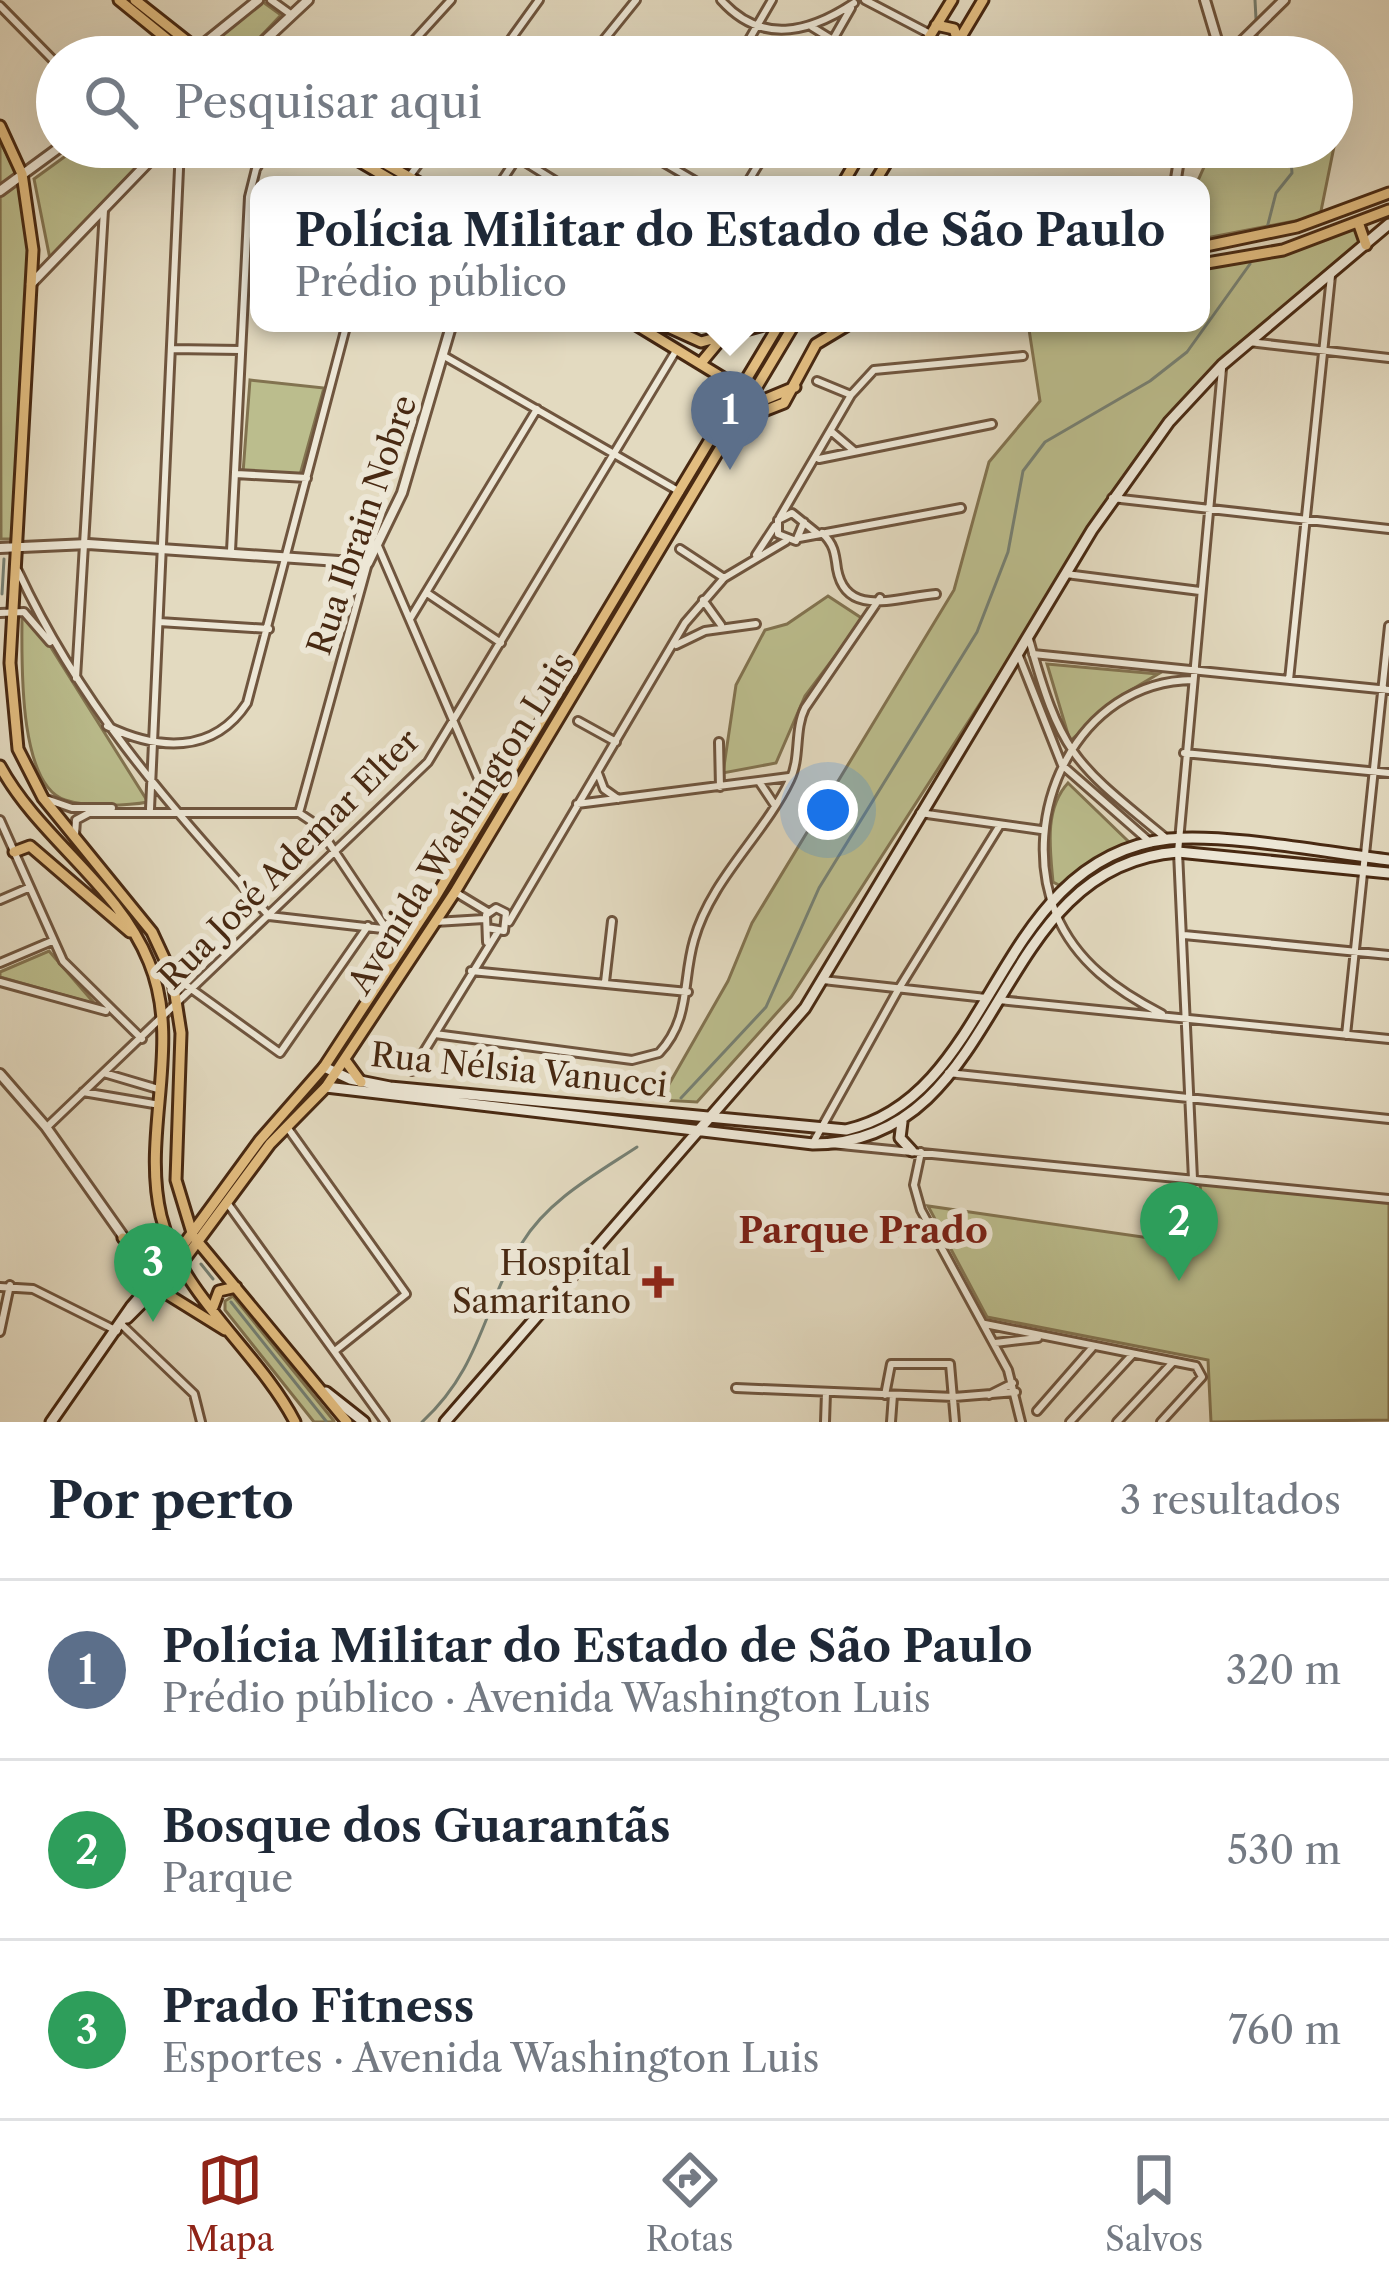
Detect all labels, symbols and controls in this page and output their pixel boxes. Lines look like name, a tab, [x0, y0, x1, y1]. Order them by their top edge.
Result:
search box	[36, 36, 1353, 168]
icon: search	[78, 69, 144, 135]
text: Pesquisar aqui	[174, 74, 482, 130]
popup	[250, 176, 1210, 332]
text: Polícia Militar do Estado de São Paulo	[295, 202, 1165, 258]
text: Prédio público	[295, 258, 567, 306]
pin: 1	[691, 371, 769, 470]
street label: Rua Ibrain Nobre	[298, 390, 426, 660]
street label: Avenida Washington Luis	[339, 645, 583, 1002]
street label: Rua José Ademar Elter	[150, 720, 428, 998]
your location	[798, 780, 858, 840]
street label: Rua Nélsia Vanucci	[369, 1034, 669, 1106]
pin: 2	[1140, 1182, 1218, 1281]
district label: Parque Prado	[738, 1208, 988, 1252]
pin: 3	[114, 1223, 192, 1322]
place label: Hospital Samaritano	[452, 1243, 631, 1322]
marker: Hospital Samaritano	[642, 1266, 674, 1298]
text: Por perto	[48, 1469, 294, 1531]
text: 3 resultados	[1120, 1476, 1341, 1524]
text: Polícia Militar do Estado de São Paulo	[162, 1618, 1033, 1674]
text: 1	[78, 1646, 96, 1694]
text: 320 m	[1226, 1646, 1341, 1694]
text: Prédio público · Avenida Washington Luis	[162, 1674, 931, 1722]
text: Bosque dos Guarantãs	[162, 1798, 671, 1854]
text: 2	[75, 1826, 99, 1874]
text: 530 m	[1227, 1826, 1341, 1874]
text: Parque	[162, 1854, 293, 1902]
text: Prado Fitness	[162, 1978, 475, 2034]
text: 3	[76, 2006, 98, 2054]
text: 760 m	[1228, 2006, 1341, 2054]
text: Esportes · Avenida Washington Luis	[162, 2034, 819, 2082]
tab: Mapa	[186, 2147, 274, 2260]
tab: Rotas	[646, 2147, 733, 2260]
tab: Salvos	[1105, 2147, 1203, 2260]

